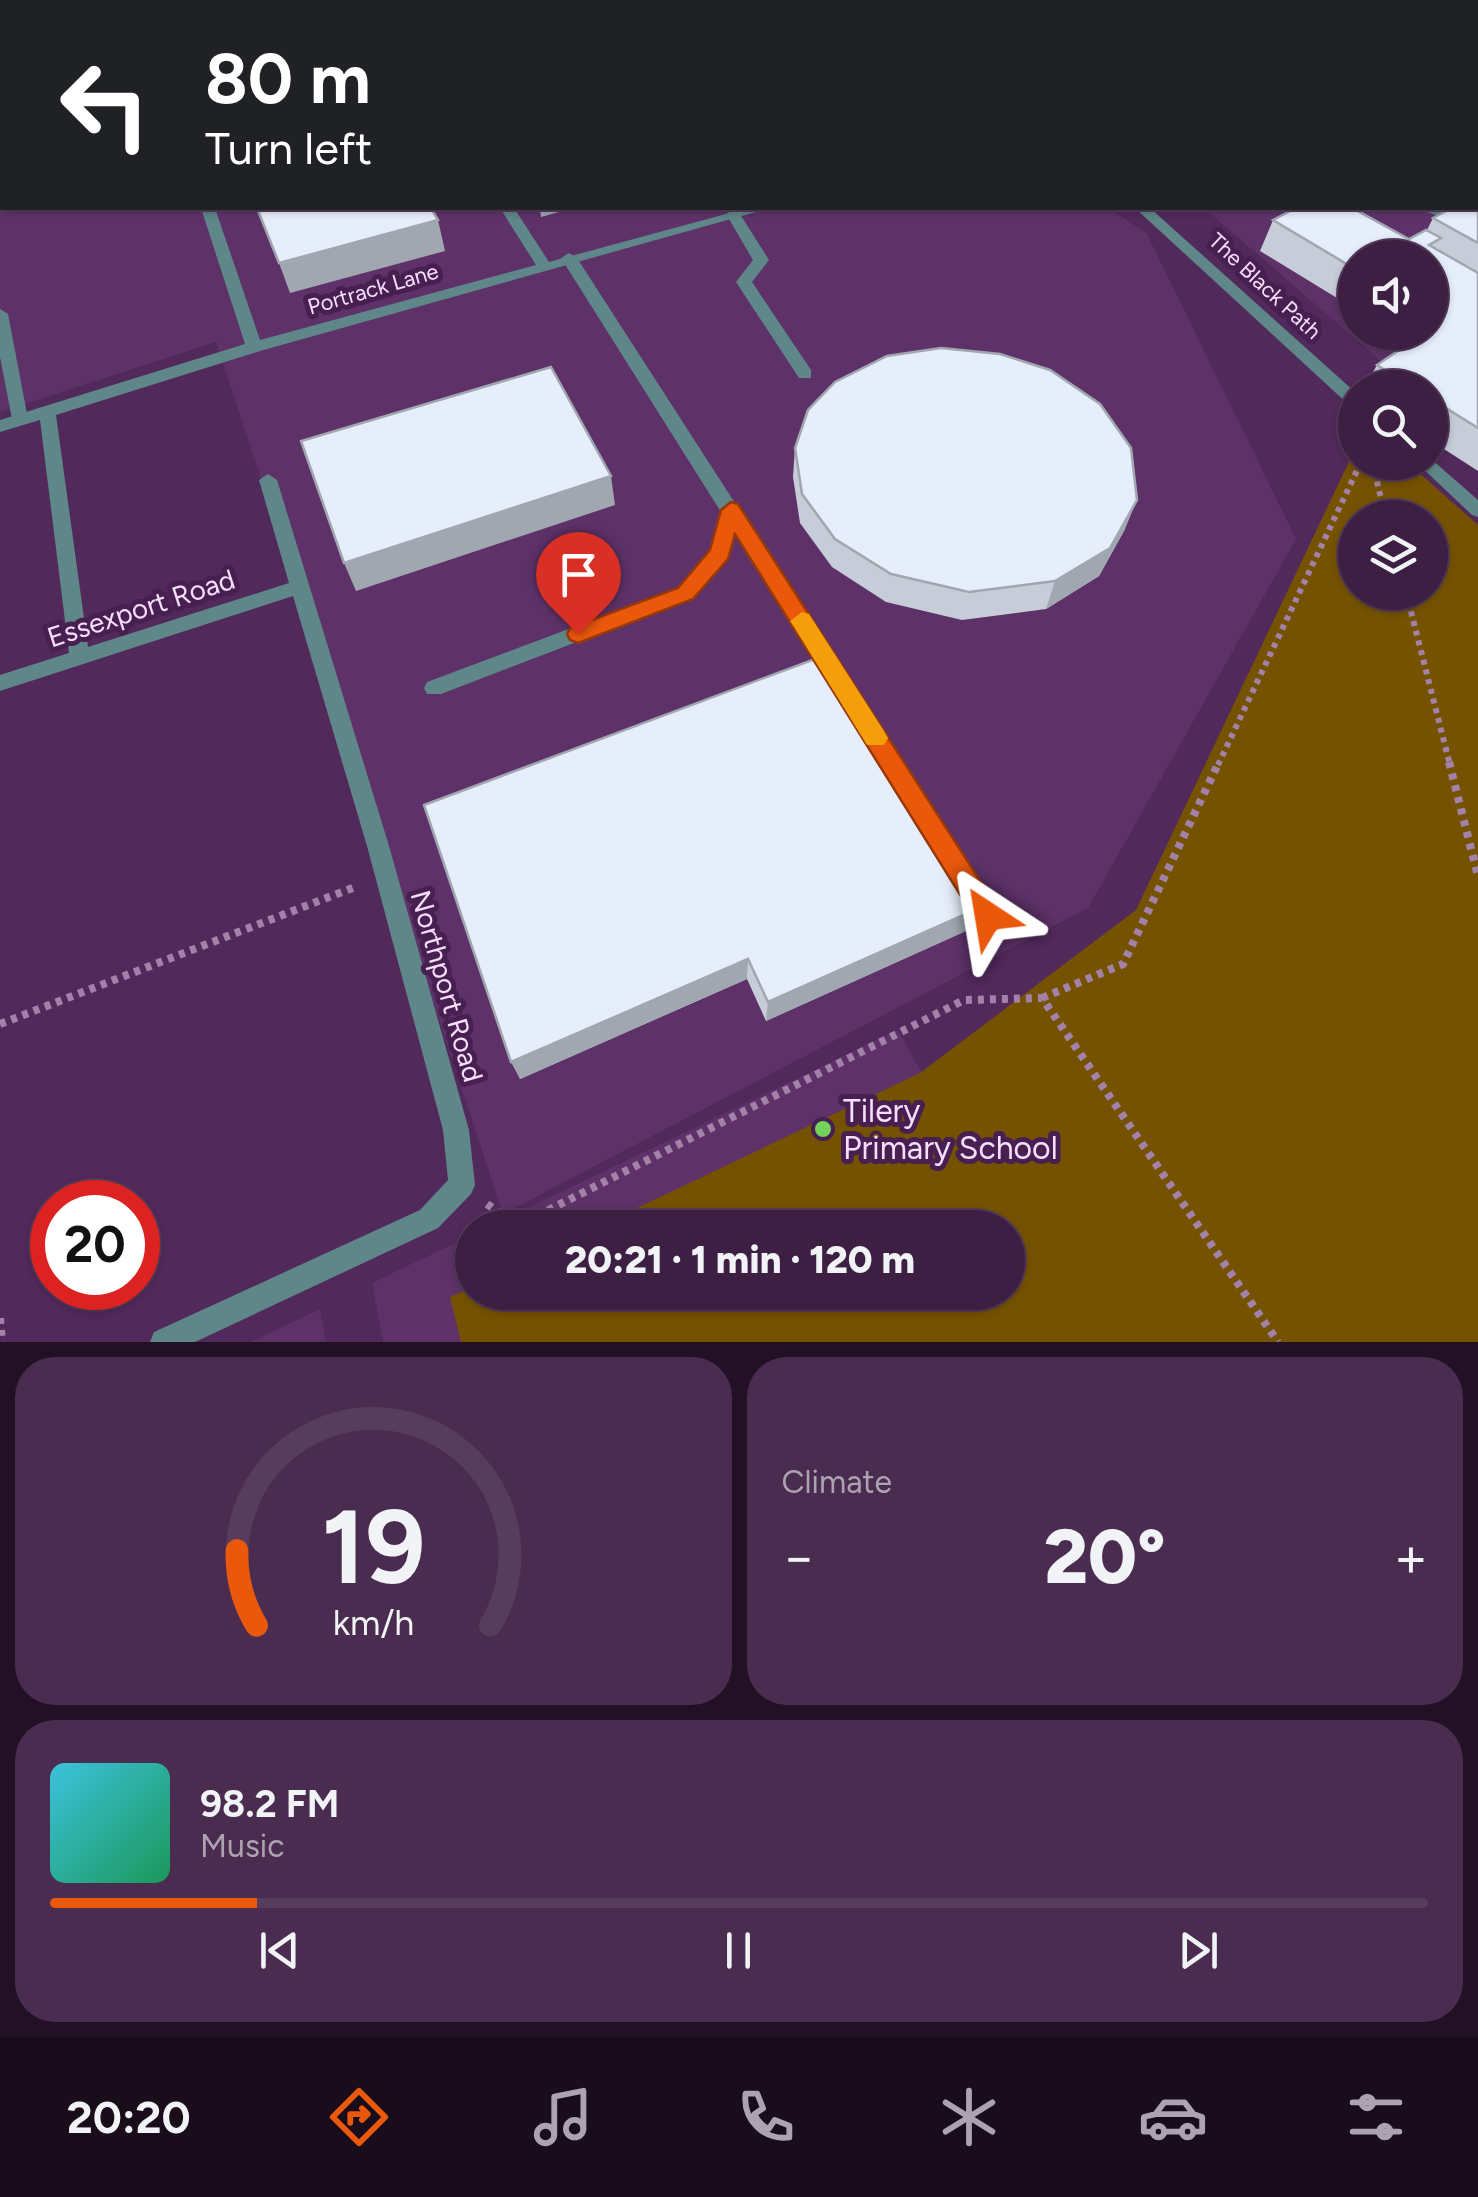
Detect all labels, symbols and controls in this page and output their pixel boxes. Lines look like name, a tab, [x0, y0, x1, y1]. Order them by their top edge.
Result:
text: 80 m	[205, 36, 371, 121]
icon: left	[40, 40, 170, 170]
text: Turn left	[205, 121, 372, 175]
street label: The Black Path	[1203, 227, 1327, 345]
map controls	[1338, 240, 1448, 610]
button: sound	[1338, 240, 1448, 350]
street label: Portrack Lane	[305, 257, 441, 321]
button: search	[1338, 370, 1448, 480]
button: layers	[1338, 500, 1448, 610]
pin	[536, 532, 621, 635]
icon: arrive	[551, 547, 606, 602]
street label: Essexport Road	[43, 562, 239, 654]
position arrow	[936, 864, 1040, 968]
street label: Northport Road	[403, 886, 491, 1086]
place label: Tilery Primary School	[843, 1092, 1058, 1167]
marker: Tilery Primary School	[812, 1118, 834, 1140]
speed limit sign: 20	[30, 1180, 160, 1310]
text: 20:21 · 1 min · 120 m	[565, 1237, 915, 1283]
text: Climate	[782, 1463, 892, 1501]
text: 19	[321, 1484, 425, 1609]
text: 20°	[1044, 1512, 1166, 1602]
text: −	[782, 1524, 816, 1590]
text: +	[1394, 1524, 1428, 1590]
text: km/h	[332, 1601, 414, 1644]
text: 98.2 FM	[200, 1781, 339, 1827]
text: Music	[200, 1827, 285, 1865]
icon: previous	[252, 1923, 307, 1978]
icon: pause	[711, 1923, 766, 1978]
icon: next	[1171, 1923, 1226, 1978]
icon: directions	[324, 2082, 394, 2152]
icon: music	[528, 2082, 598, 2152]
icon: phone	[731, 2082, 801, 2152]
icon: climate	[934, 2082, 1004, 2152]
icon: car	[1138, 2082, 1208, 2152]
icon: filters	[1341, 2082, 1411, 2152]
text: 20:20	[67, 2090, 191, 2144]

